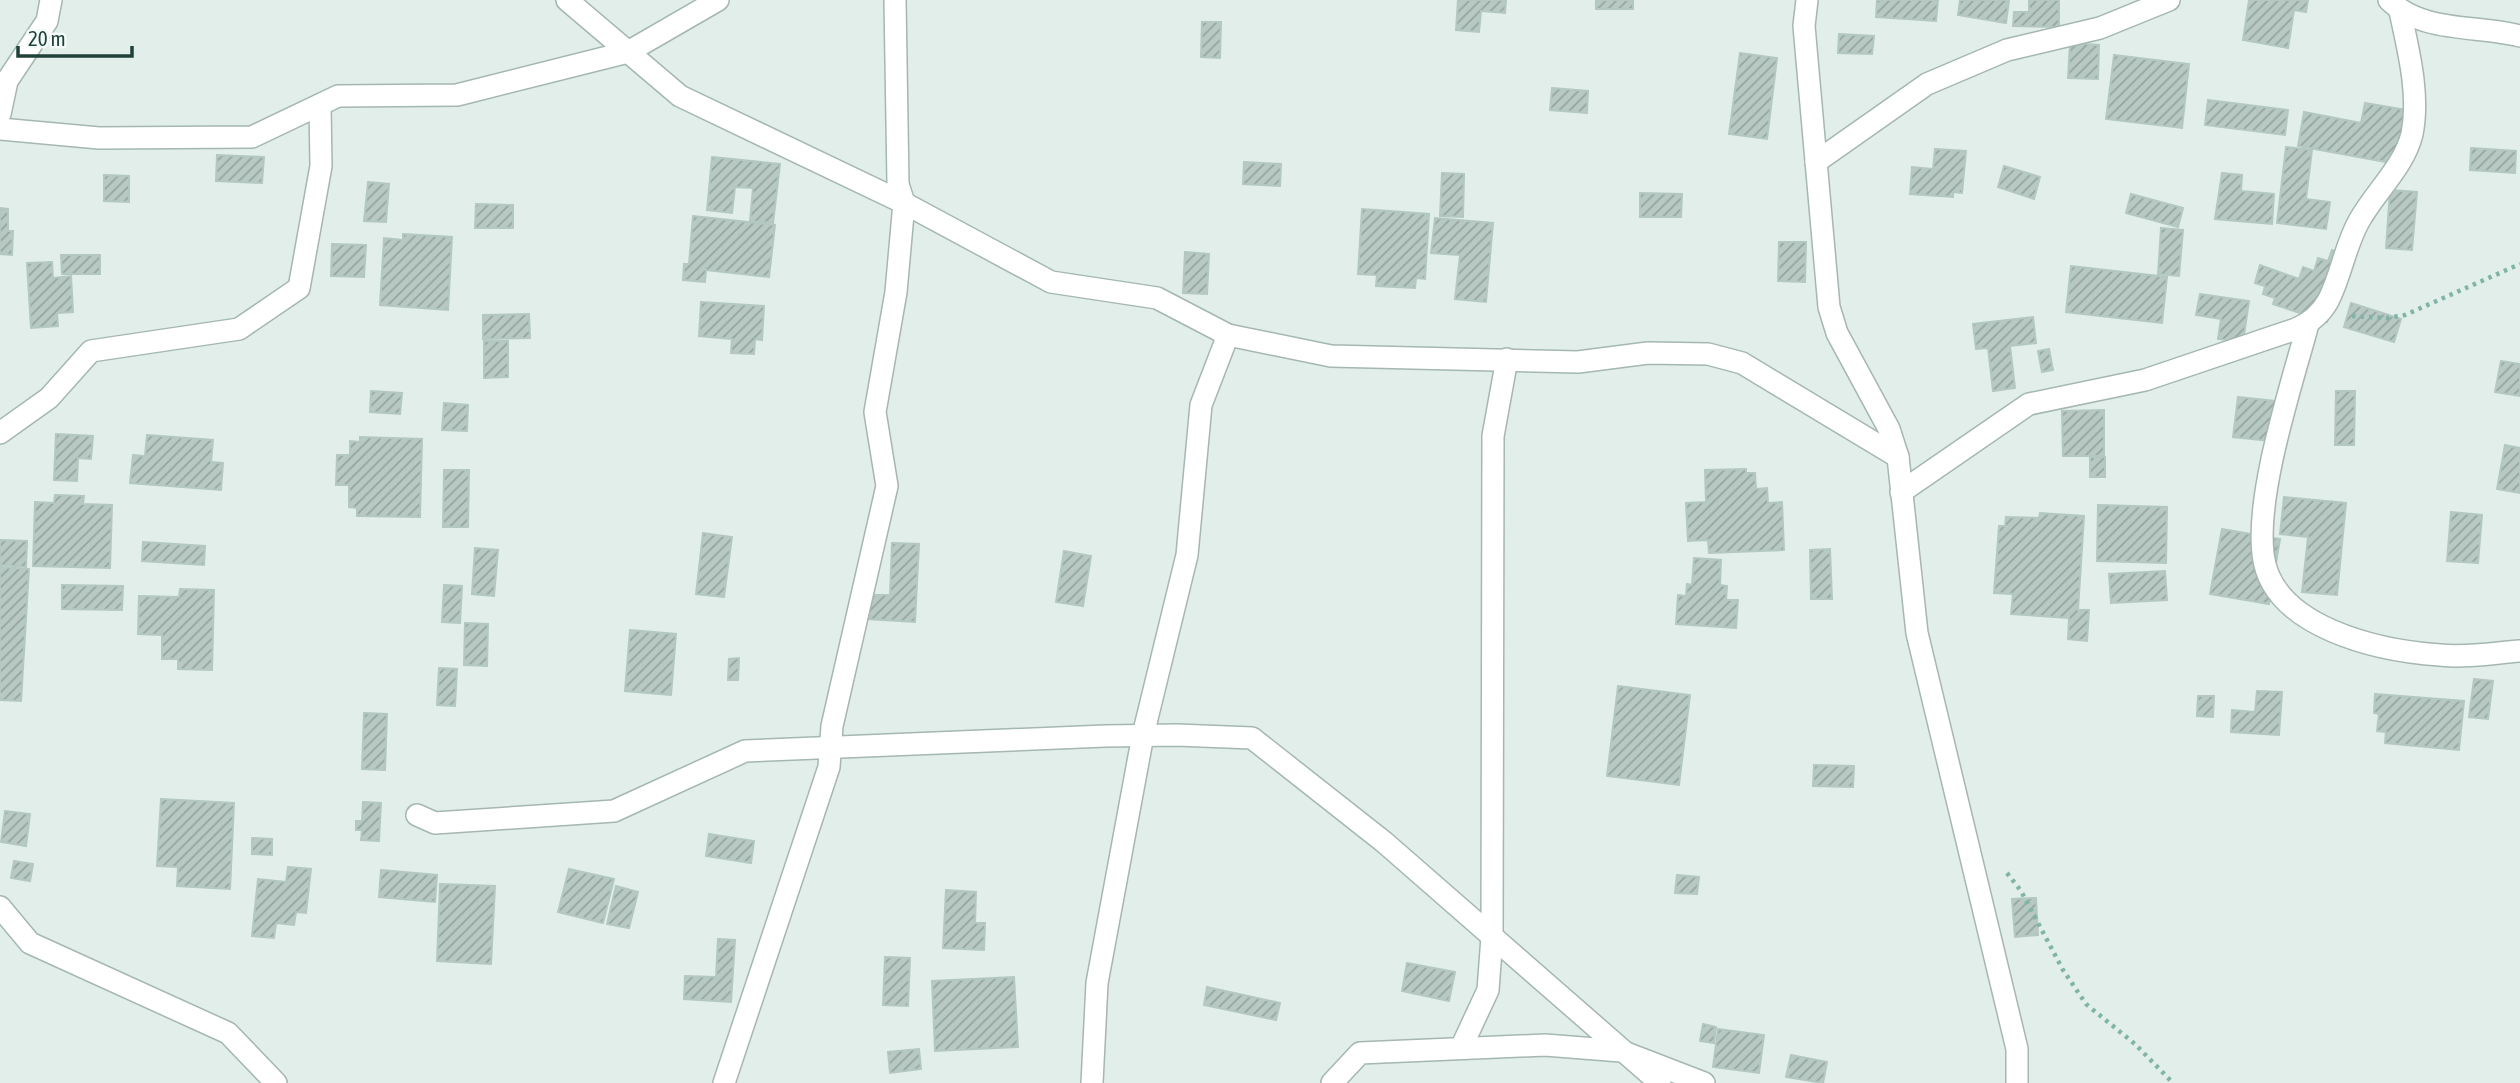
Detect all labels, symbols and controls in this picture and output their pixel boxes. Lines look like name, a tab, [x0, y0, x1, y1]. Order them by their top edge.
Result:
scale bar	[18, 14, 131, 58]
text: 20 m	[28, 26, 66, 50]

